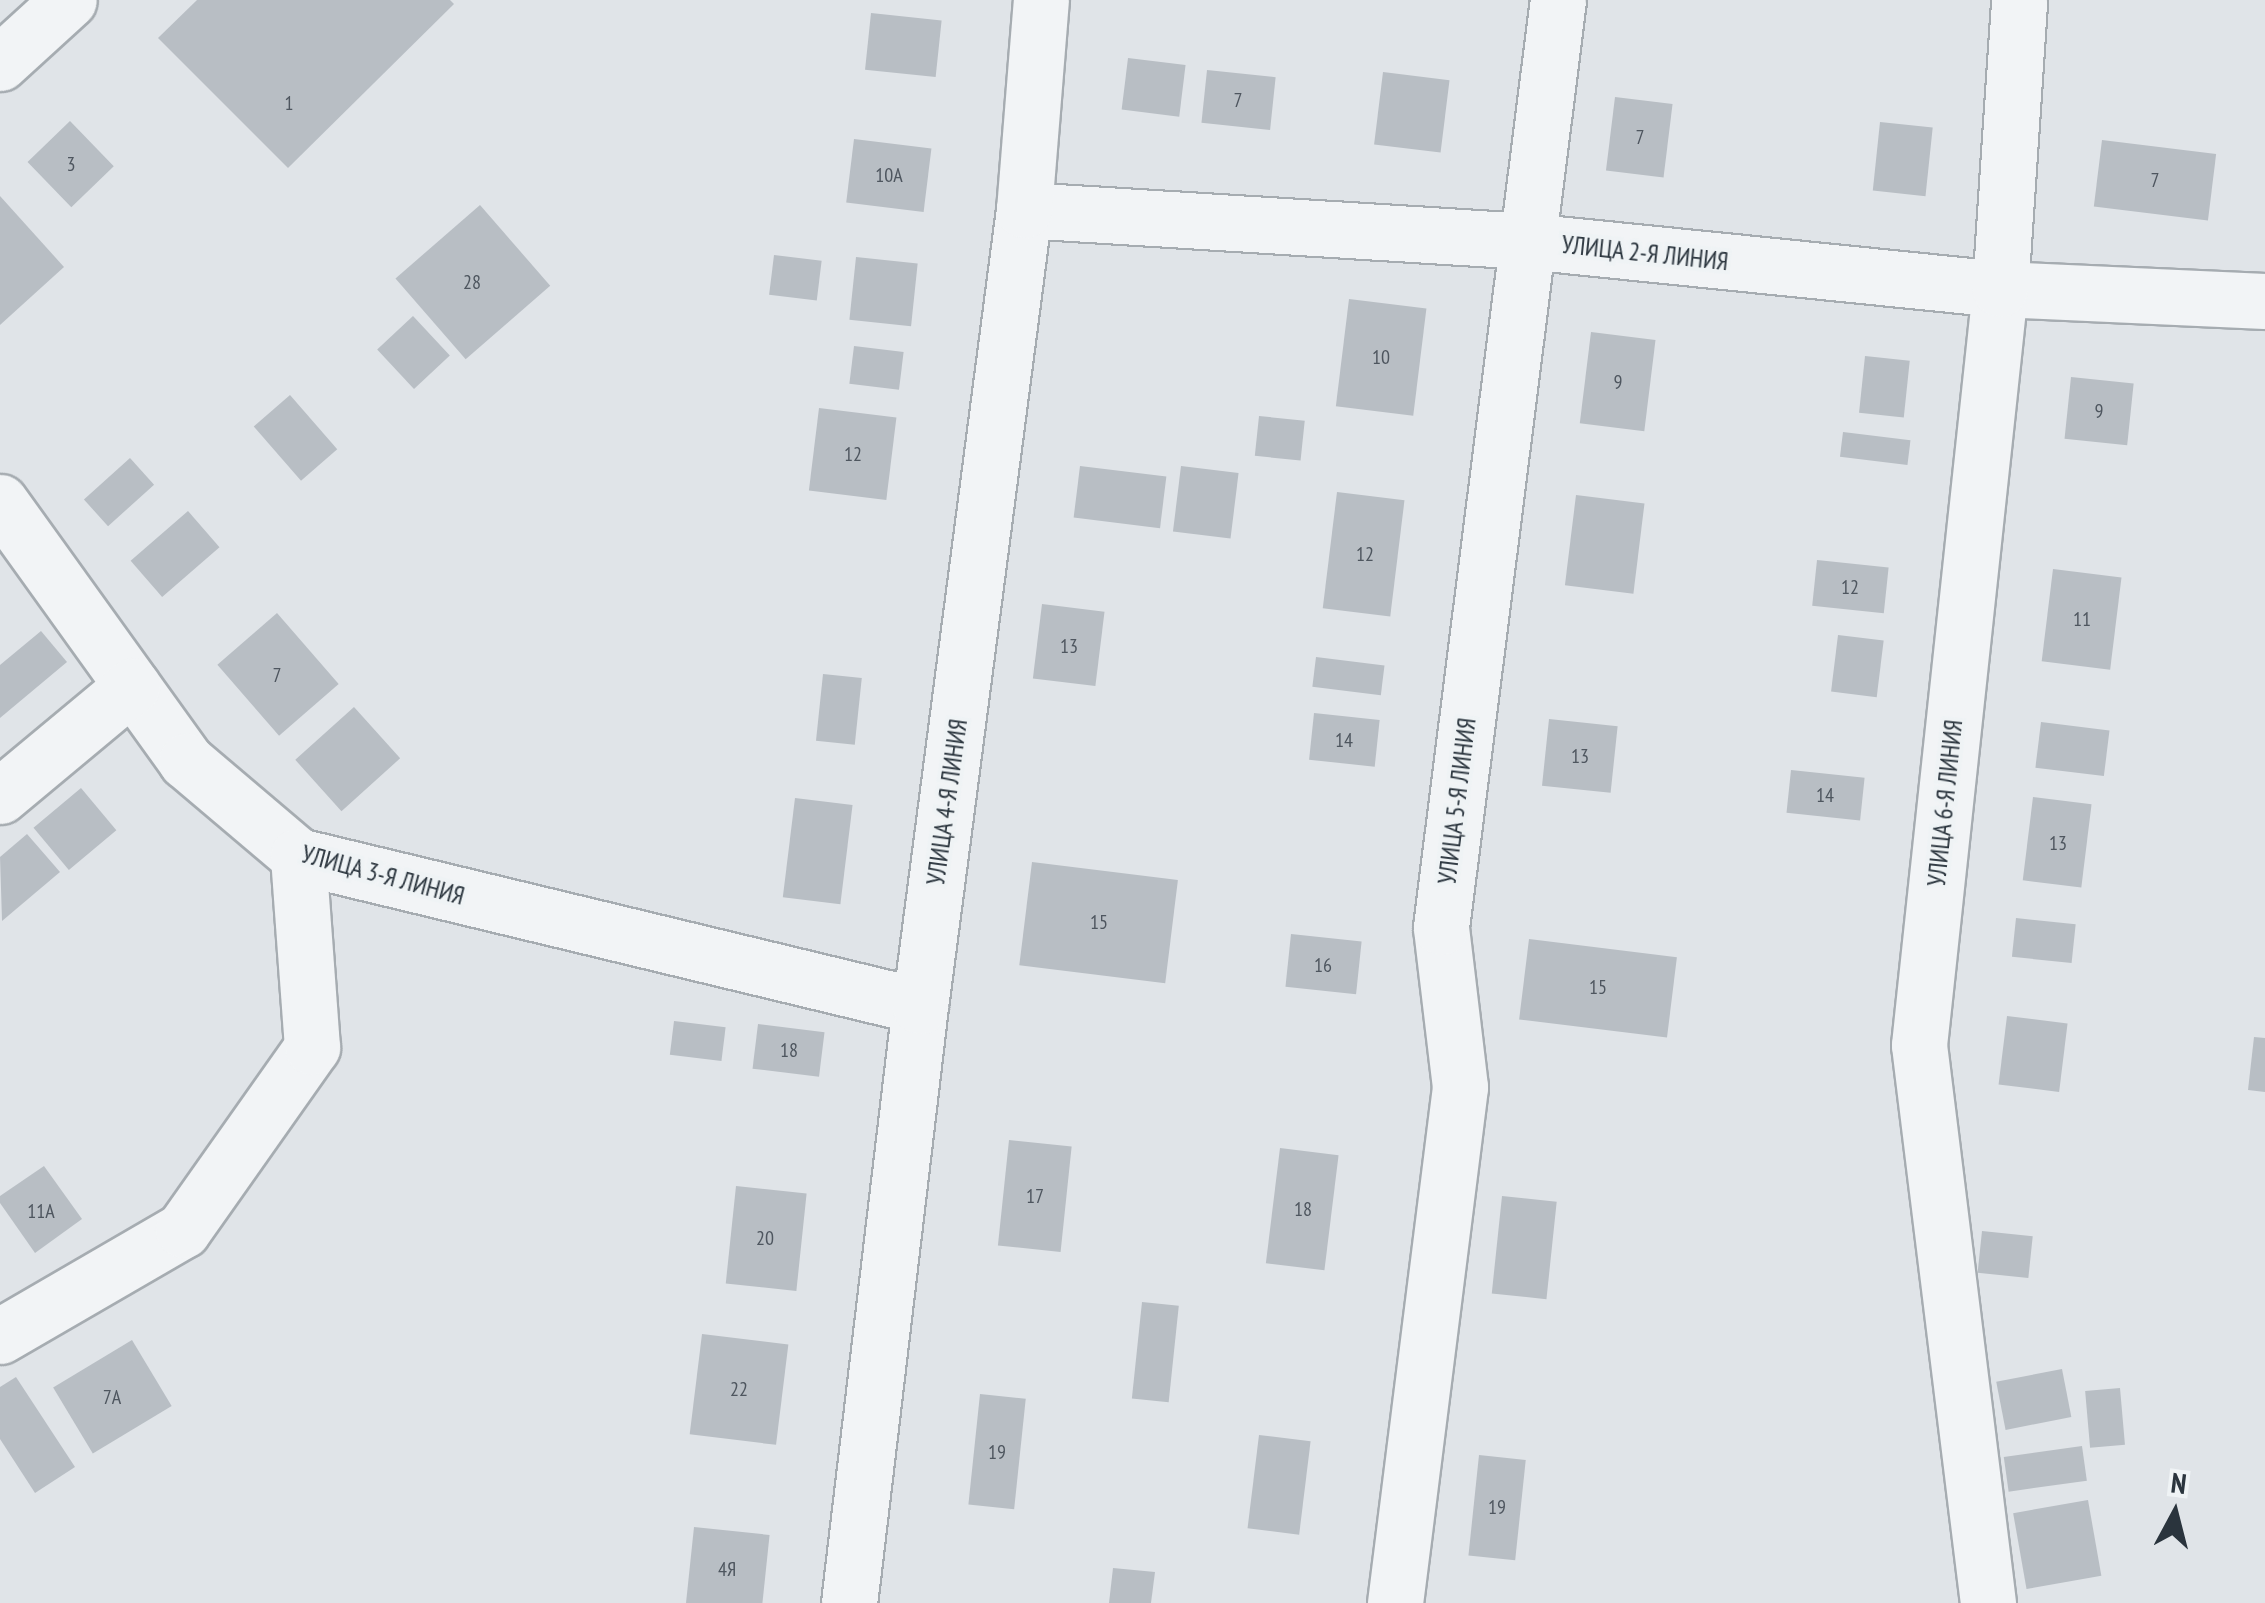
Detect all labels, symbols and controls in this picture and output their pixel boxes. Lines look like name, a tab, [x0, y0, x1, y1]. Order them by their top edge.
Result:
house number: 7	[1234, 88, 1242, 112]
house number: 1	[285, 91, 293, 115]
house number: 7	[1636, 125, 1644, 149]
house number: 3	[67, 152, 75, 176]
house number: 10А	[875, 163, 903, 187]
house number: 7	[2151, 168, 2159, 192]
street label: УЛИЦА 2-Я ЛИНИЯ	[1560, 229, 1730, 277]
house number: 28	[463, 270, 481, 294]
house number: 10	[1372, 345, 1390, 369]
house number: 9	[1614, 370, 1622, 394]
house number: 9	[2095, 399, 2103, 423]
house number: 12	[844, 442, 862, 466]
house number: 12	[1356, 542, 1374, 566]
house number: 12	[1841, 575, 1859, 599]
house number: 11	[2073, 607, 2091, 631]
house number: 13	[1060, 634, 1078, 658]
house number: 7	[273, 663, 281, 687]
street label: УЛИЦА 5-Я ЛИНИЯ	[1432, 716, 1482, 886]
street label: УЛИЦА 4-Я ЛИНИЯ	[920, 717, 974, 887]
street label: УЛИЦА 6-Я ЛИНИЯ	[1921, 718, 1969, 888]
house number: 14	[1335, 728, 1353, 752]
house number: 13	[1571, 744, 1589, 768]
house number: 14	[1816, 783, 1834, 807]
house number: 13	[2049, 831, 2067, 855]
street label: УЛИЦА 3-Я ЛИНИЯ	[298, 839, 468, 911]
house number: 15	[1090, 910, 1108, 934]
house number: 16	[1314, 953, 1332, 977]
house number: 15	[1589, 975, 1607, 999]
house number: 18	[780, 1038, 798, 1062]
house number: 17	[1026, 1184, 1044, 1208]
house number: 18	[1294, 1197, 1312, 1221]
house number: 11А	[27, 1199, 55, 1223]
house number: 20	[756, 1226, 774, 1250]
house number: 22	[730, 1377, 748, 1401]
house number: 7А	[103, 1385, 121, 1409]
house number: 19	[988, 1440, 1006, 1464]
north arrow	[2125, 1463, 2225, 1563]
text: N	[2169, 1463, 2188, 1502]
house number: 19	[1488, 1495, 1506, 1519]
house number: 4Я	[718, 1557, 736, 1581]

